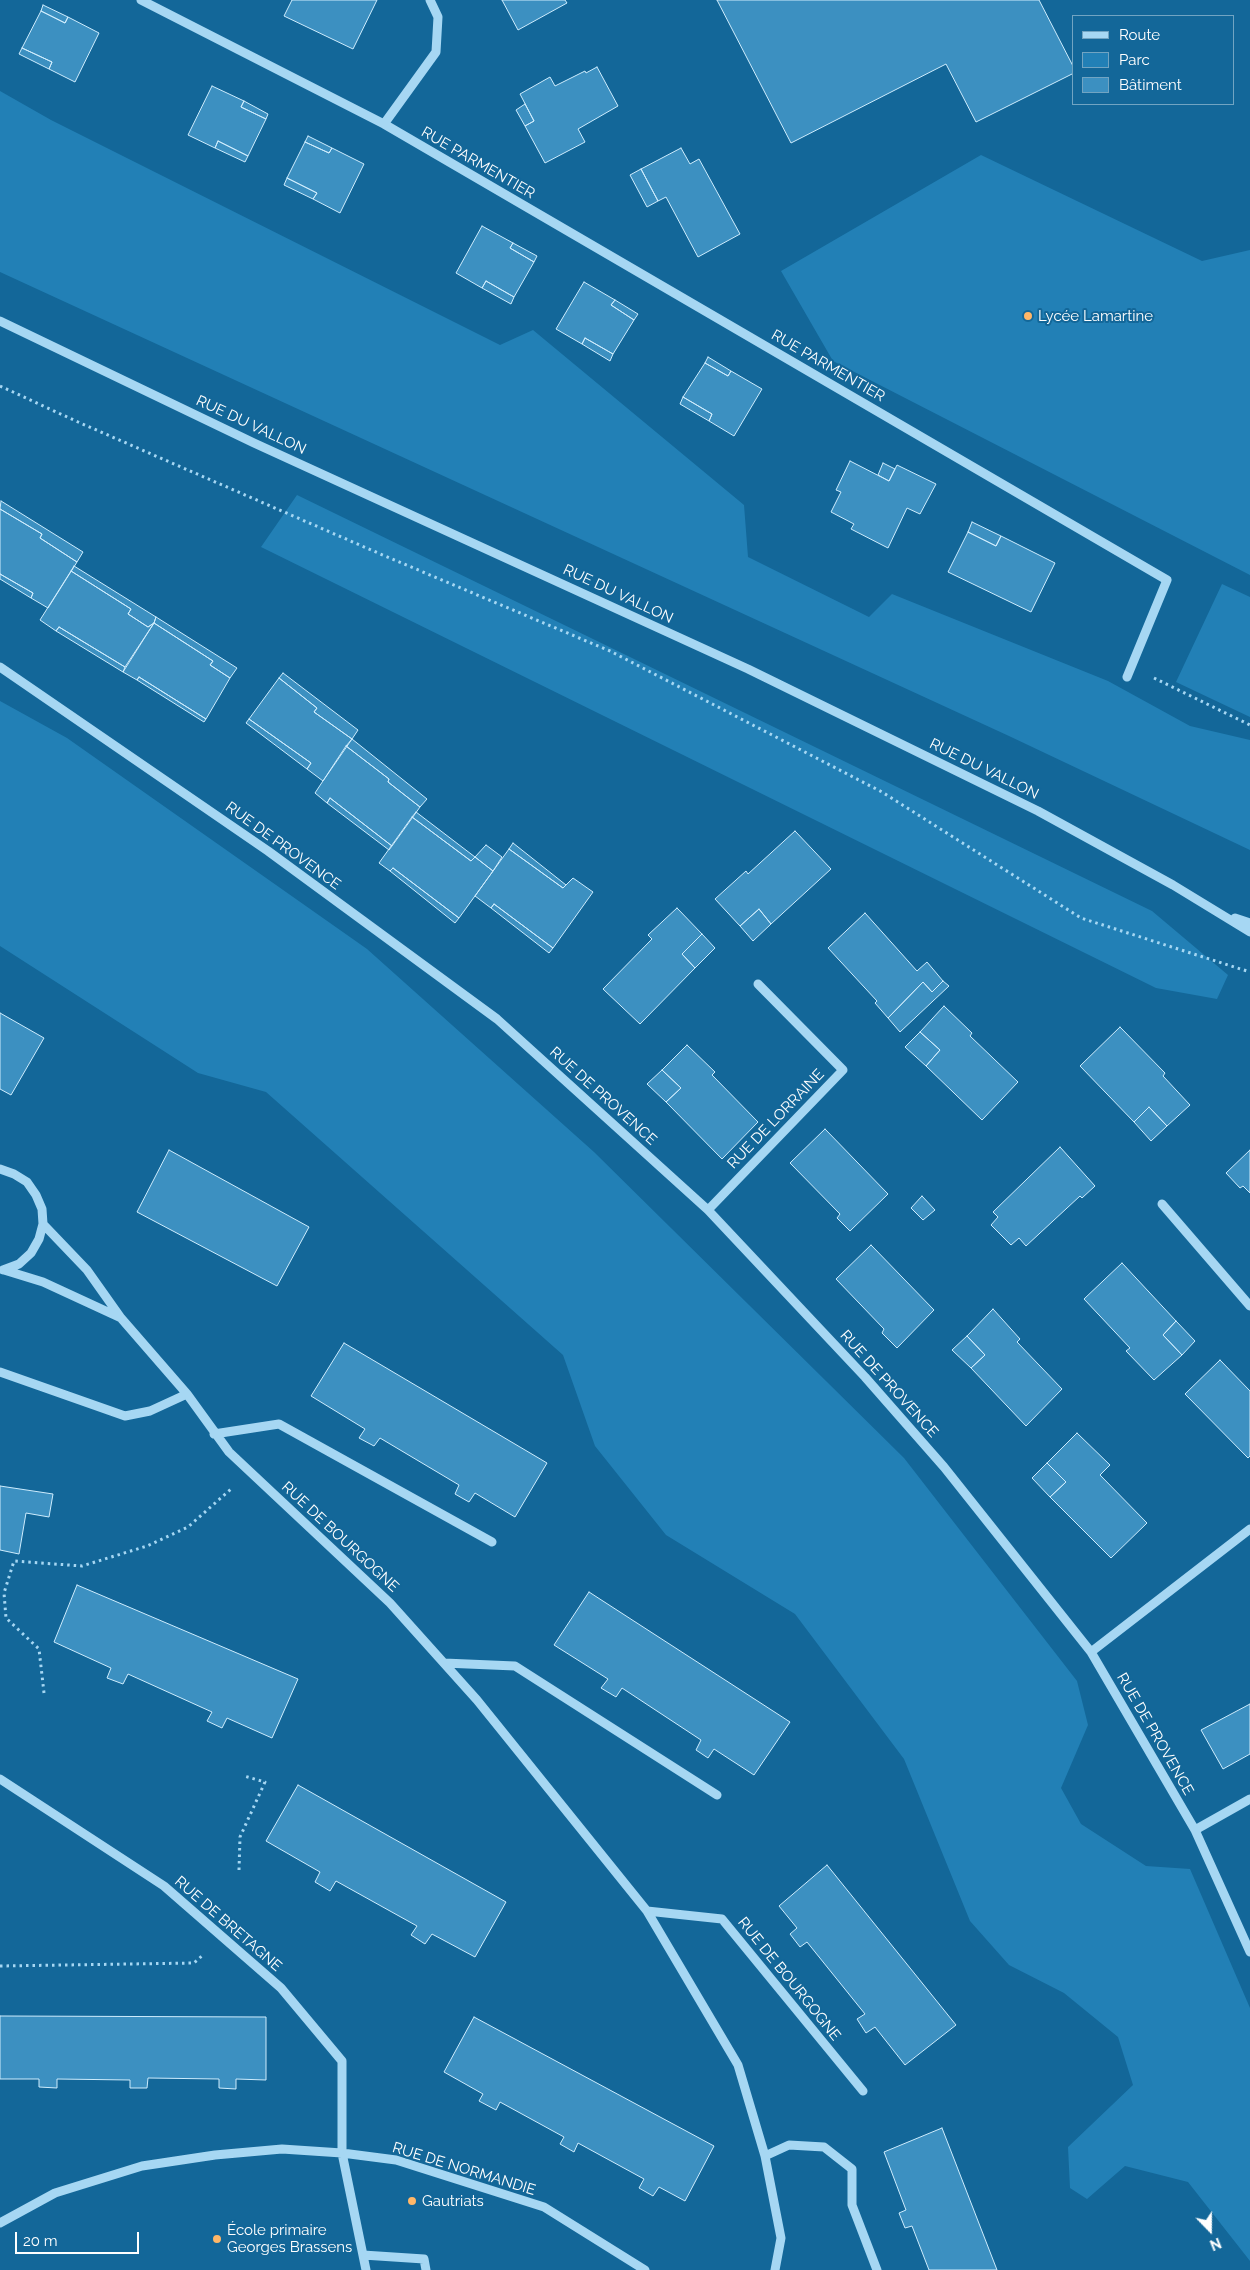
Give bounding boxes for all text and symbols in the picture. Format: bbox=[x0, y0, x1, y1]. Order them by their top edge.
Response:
legend bbox=[1072, 15, 1235, 105]
text: Route bbox=[1119, 26, 1160, 44]
text: Parc bbox=[1119, 51, 1150, 69]
text: Bâtiment bbox=[1119, 76, 1182, 94]
street label: RUE PARMENTIER bbox=[418, 123, 538, 203]
place label: Lycée Lamartine bbox=[1038, 307, 1153, 325]
marker: Lycée Lamartine bbox=[1022, 310, 1034, 322]
street label: RUE PARMENTIER bbox=[768, 326, 888, 406]
street label: RUE DU VALLON bbox=[193, 392, 309, 458]
street label: RUE DU VALLON bbox=[560, 561, 676, 627]
street label: RUE DU VALLON bbox=[926, 735, 1042, 803]
street label: RUE DE PROVENCE bbox=[222, 798, 344, 894]
street label: RUE DE PROVENCE bbox=[546, 1043, 660, 1149]
street label: RUE DE LORRAINE bbox=[724, 1065, 828, 1173]
street label: RUE DE PROVENCE bbox=[836, 1327, 942, 1441]
street label: RUE DE BOURGOGNE bbox=[278, 1478, 402, 1596]
street label: RUE DE PROVENCE bbox=[1113, 1670, 1197, 1798]
street label: RUE DE BRETAGNE bbox=[171, 1873, 285, 1975]
street label: RUE DE BOURGOGNE bbox=[734, 1914, 844, 2044]
street label: RUE DE NORMANDIE bbox=[390, 2139, 538, 2199]
place label: Gautriats bbox=[422, 2192, 484, 2210]
marker: Gautriats bbox=[406, 2195, 418, 2207]
north arrow bbox=[1185, 2205, 1235, 2255]
place label: École primaire Georges Brassens bbox=[227, 2221, 352, 2256]
scale bar bbox=[18, 2222, 141, 2254]
text: 20 m bbox=[23, 2232, 58, 2250]
marker: École primaire Georges Brassens bbox=[211, 2233, 223, 2245]
text: N bbox=[1208, 2234, 1224, 2253]

